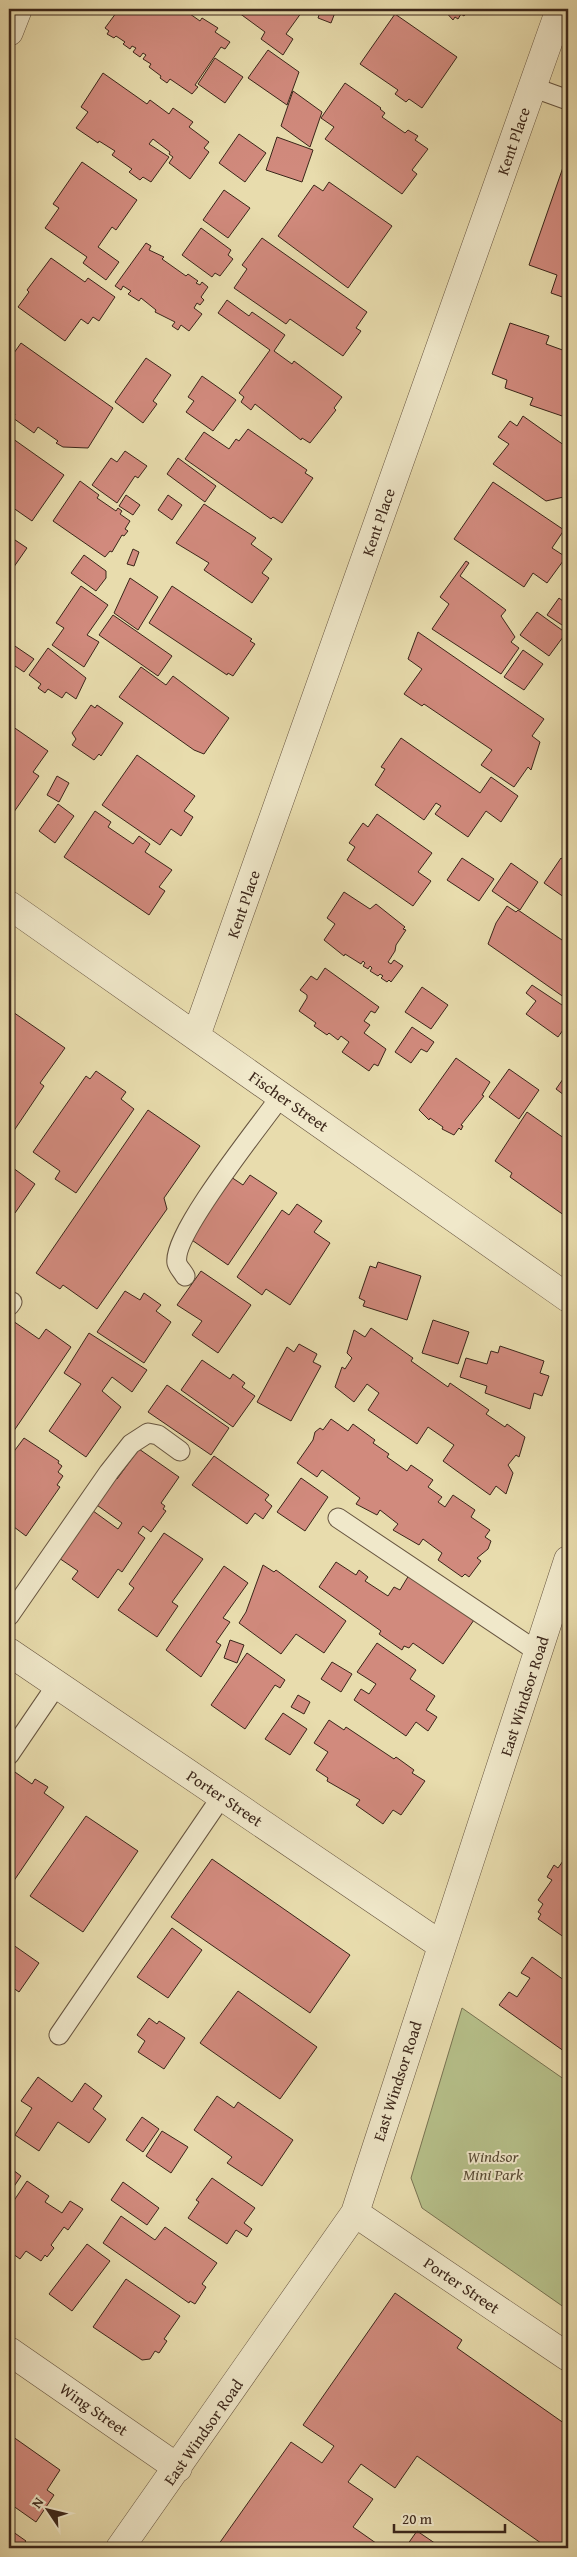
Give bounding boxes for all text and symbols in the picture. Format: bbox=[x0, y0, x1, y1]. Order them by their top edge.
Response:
street label: Kent Place bbox=[490, 104, 536, 178]
street label: Kent Place bbox=[355, 485, 401, 559]
street label: Kent Place bbox=[220, 867, 266, 941]
street label: Fischer Street bbox=[244, 1065, 334, 1138]
street label: East Windsor Road bbox=[493, 1632, 555, 1759]
street label: Porter Street bbox=[182, 1764, 268, 1833]
street label: East Windsor Road bbox=[366, 2017, 428, 2144]
park label: Windsor Mini Park bbox=[463, 2144, 524, 2186]
street label: Porter Street bbox=[419, 2251, 505, 2320]
street label: East Windsor Road bbox=[157, 2374, 249, 2490]
street label: Wing Street bbox=[55, 2377, 134, 2442]
north arrow bbox=[22, 2484, 72, 2534]
text: N bbox=[26, 2492, 49, 2512]
scale bar bbox=[394, 2502, 506, 2534]
text: 20 m bbox=[402, 2508, 433, 2529]

